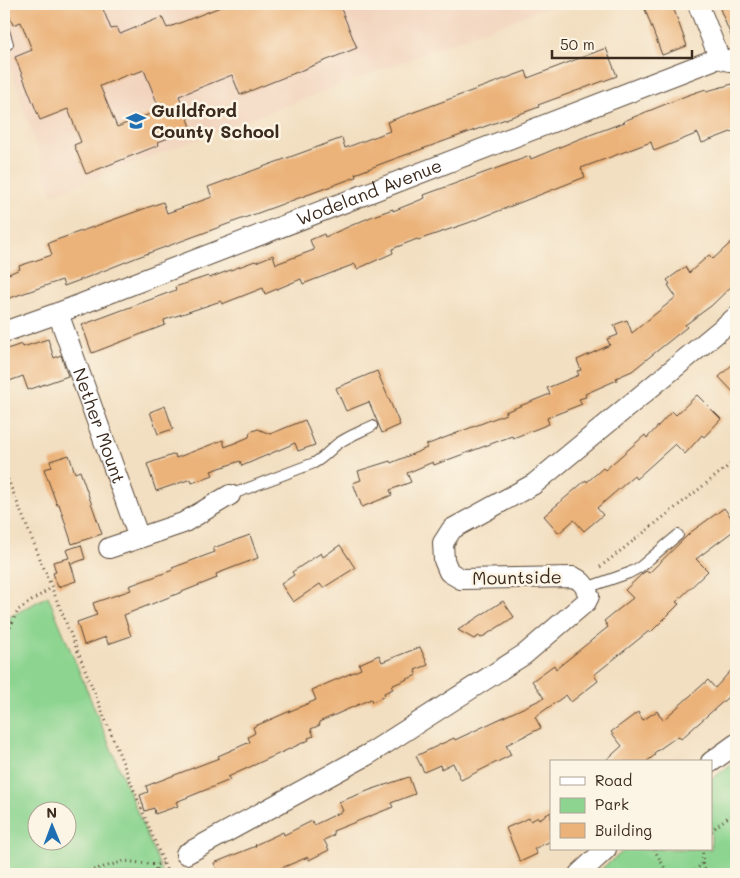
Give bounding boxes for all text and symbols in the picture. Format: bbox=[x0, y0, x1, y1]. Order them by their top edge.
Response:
scale bar bbox=[552, 28, 692, 60]
text: 50 m bbox=[560, 34, 595, 54]
place label: Guildford County School bbox=[151, 98, 279, 143]
school or university icon: Guildford County School bbox=[125, 110, 147, 132]
street label: Wodeland Avenue bbox=[293, 153, 445, 231]
street label: Nether Mount bbox=[68, 364, 131, 487]
street label: Mountside bbox=[472, 564, 562, 590]
legend bbox=[550, 760, 712, 850]
text: Road bbox=[595, 770, 632, 790]
text: Park bbox=[595, 794, 629, 814]
north arrow bbox=[28, 800, 78, 850]
text: N bbox=[46, 803, 57, 822]
text: Building bbox=[595, 820, 652, 840]

